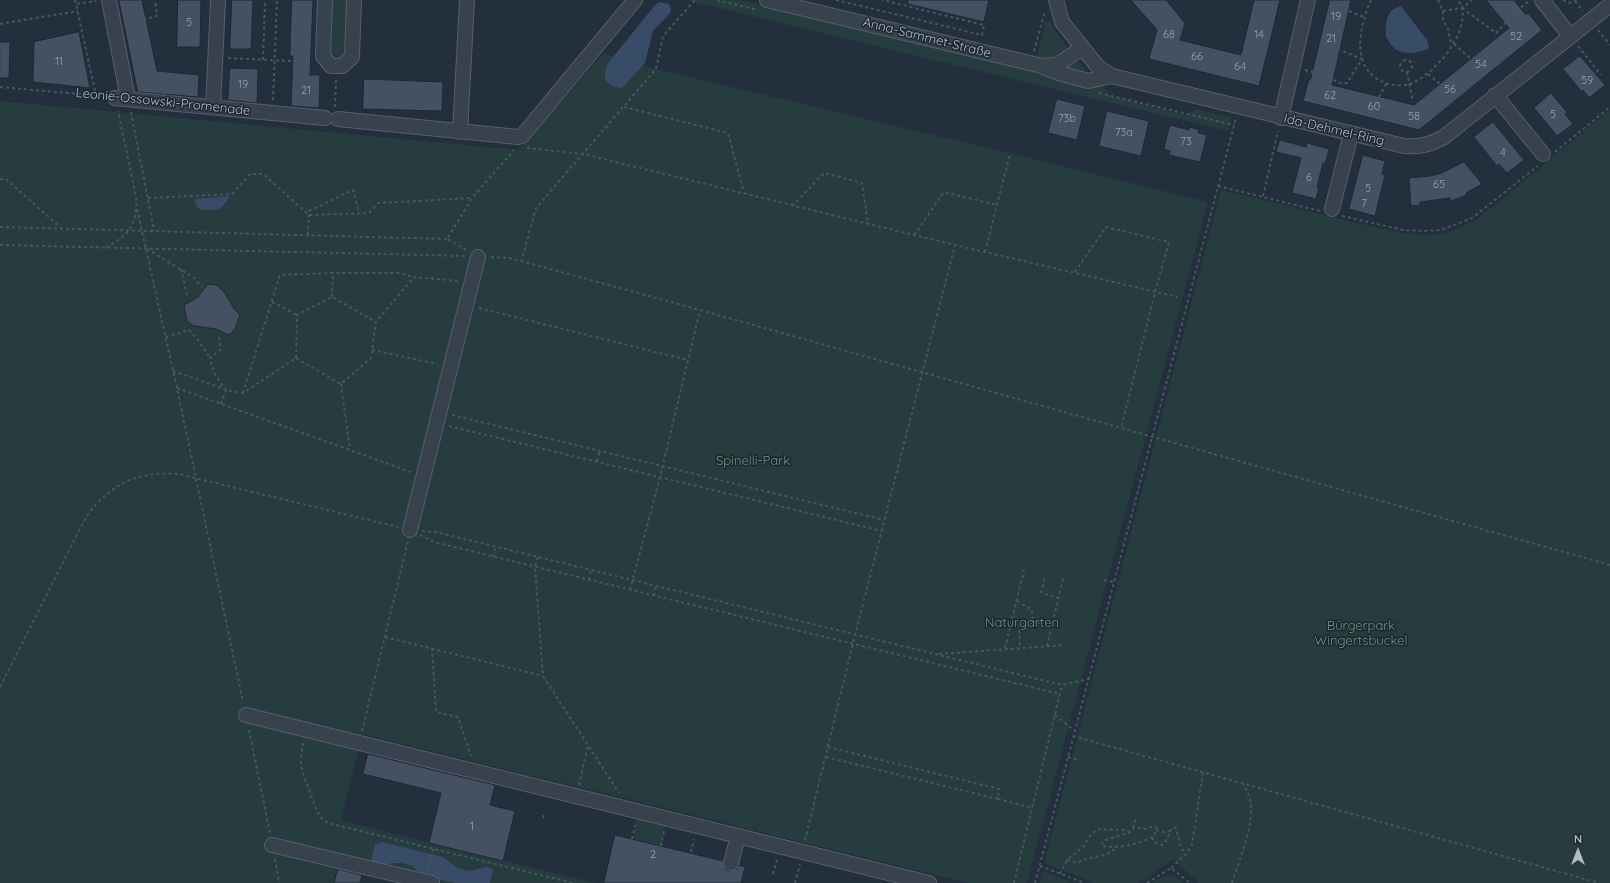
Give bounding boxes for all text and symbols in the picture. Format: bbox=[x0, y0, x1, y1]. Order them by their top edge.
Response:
house number: 19 bbox=[1331, 10, 1341, 24]
street label: Anna-Sammet-Straße bbox=[861, 14, 993, 62]
house number: 5 bbox=[186, 16, 192, 30]
house number: 68 bbox=[1163, 28, 1175, 42]
house number: 14 bbox=[1254, 28, 1264, 42]
house number: 52 bbox=[1510, 30, 1522, 44]
house number: 21 bbox=[1326, 32, 1336, 46]
house number: 66 bbox=[1191, 50, 1203, 64]
house number: 11 bbox=[55, 55, 63, 69]
house number: 54 bbox=[1475, 58, 1487, 72]
house number: 64 bbox=[1234, 60, 1246, 74]
house number: 59 bbox=[1581, 74, 1593, 88]
house number: 19 bbox=[238, 78, 248, 92]
house number: 56 bbox=[1444, 83, 1456, 97]
house number: 21 bbox=[301, 84, 311, 98]
street label: Leonie-Ossowski-Promenade bbox=[75, 85, 251, 119]
house number: 62 bbox=[1324, 89, 1336, 103]
house number: 60 bbox=[1368, 100, 1380, 114]
house number: 5 bbox=[1550, 108, 1556, 122]
house number: 58 bbox=[1408, 110, 1420, 124]
street label: Ida-Dehmel-Ring bbox=[1282, 111, 1386, 149]
house number: 73b bbox=[1058, 112, 1076, 126]
house number: 73a bbox=[1115, 126, 1133, 140]
house number: 73 bbox=[1180, 135, 1192, 149]
house number: 4 bbox=[1500, 146, 1506, 160]
house number: 6 bbox=[1306, 171, 1312, 185]
house number: 65 bbox=[1433, 178, 1445, 192]
house number: 5 bbox=[1365, 182, 1371, 196]
house number: 7 bbox=[1361, 197, 1367, 211]
park label: Spinelli-Park bbox=[716, 453, 790, 469]
park label: Naturgarten bbox=[985, 615, 1059, 631]
park label: Bürgerpark Wingertsbuckel bbox=[1315, 618, 1407, 649]
house number: 1 bbox=[470, 820, 474, 834]
north arrow bbox=[1558, 831, 1598, 871]
text: N bbox=[1574, 832, 1582, 846]
house number: 2 bbox=[650, 848, 656, 862]

